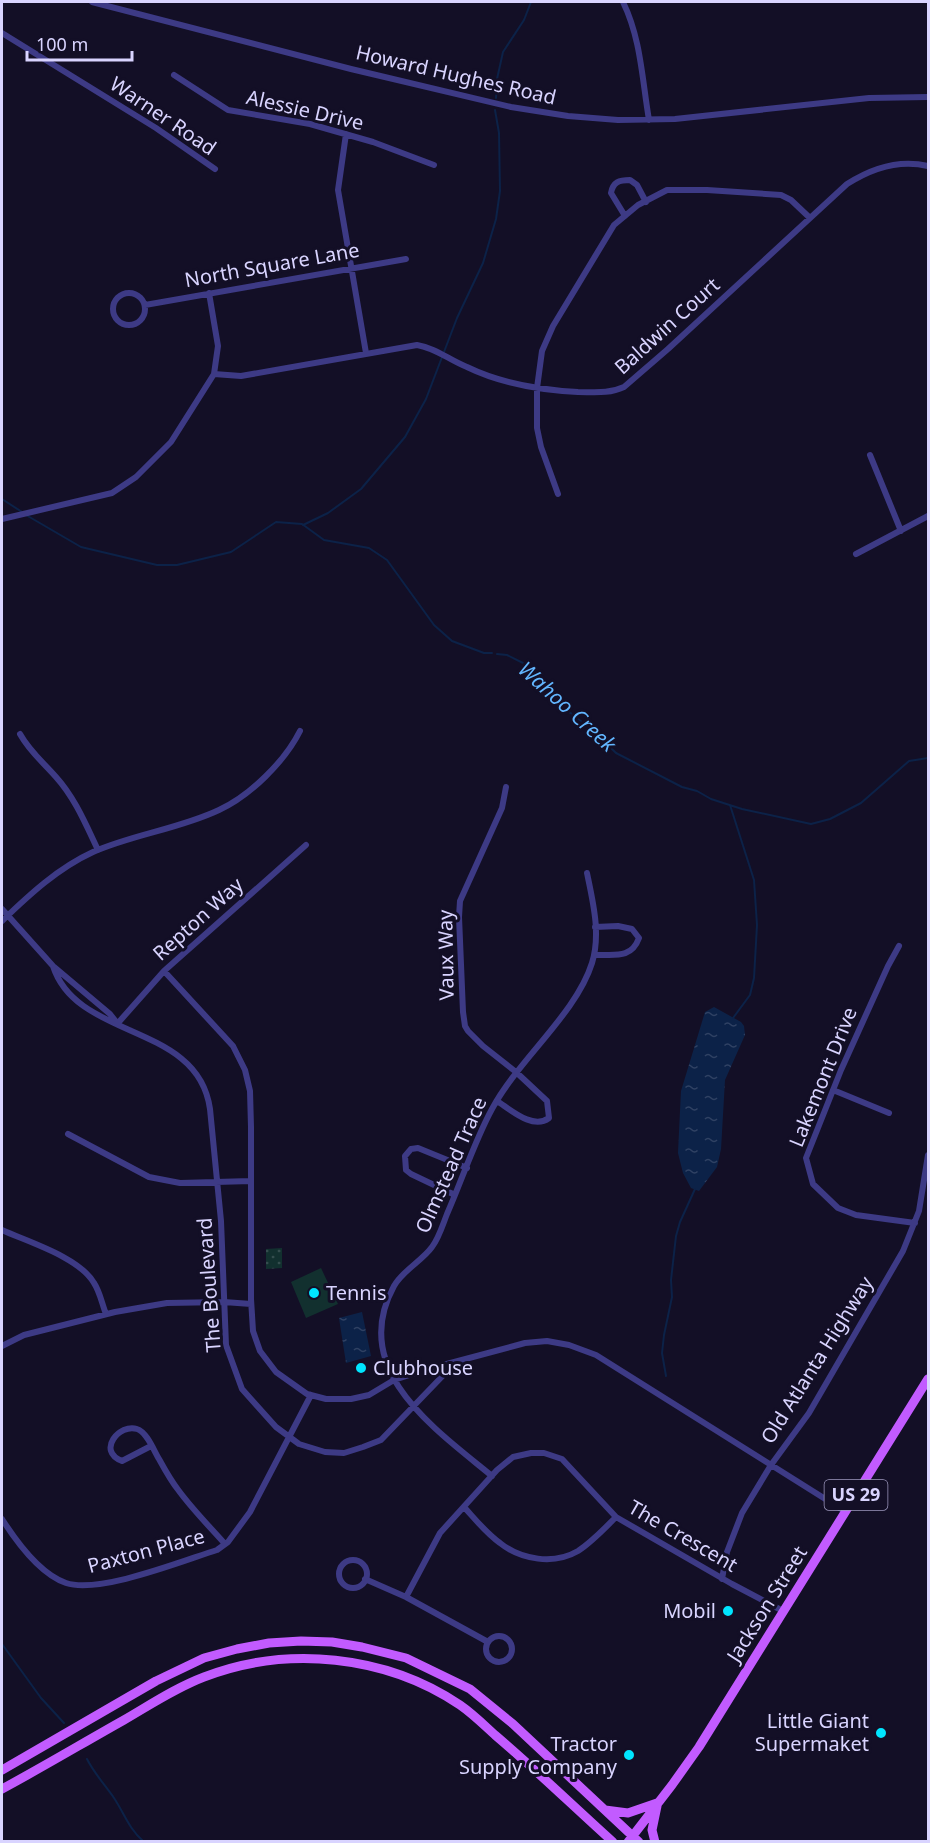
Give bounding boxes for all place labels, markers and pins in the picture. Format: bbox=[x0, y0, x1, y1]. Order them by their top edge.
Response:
place label: Tennis bbox=[326, 1279, 386, 1306]
marker: Tennis bbox=[307, 1286, 321, 1300]
place label: Clubhouse bbox=[373, 1354, 473, 1381]
marker: Clubhouse bbox=[354, 1361, 368, 1375]
place label: Mobil bbox=[663, 1597, 716, 1624]
marker: Mobil bbox=[721, 1604, 735, 1618]
place label: Little Giant Supermaket bbox=[755, 1707, 869, 1757]
marker: Little Giant Supermaket bbox=[874, 1726, 888, 1740]
place label: Tractor Supply Company bbox=[459, 1730, 618, 1780]
marker: Tractor Supply Company bbox=[622, 1748, 636, 1762]

